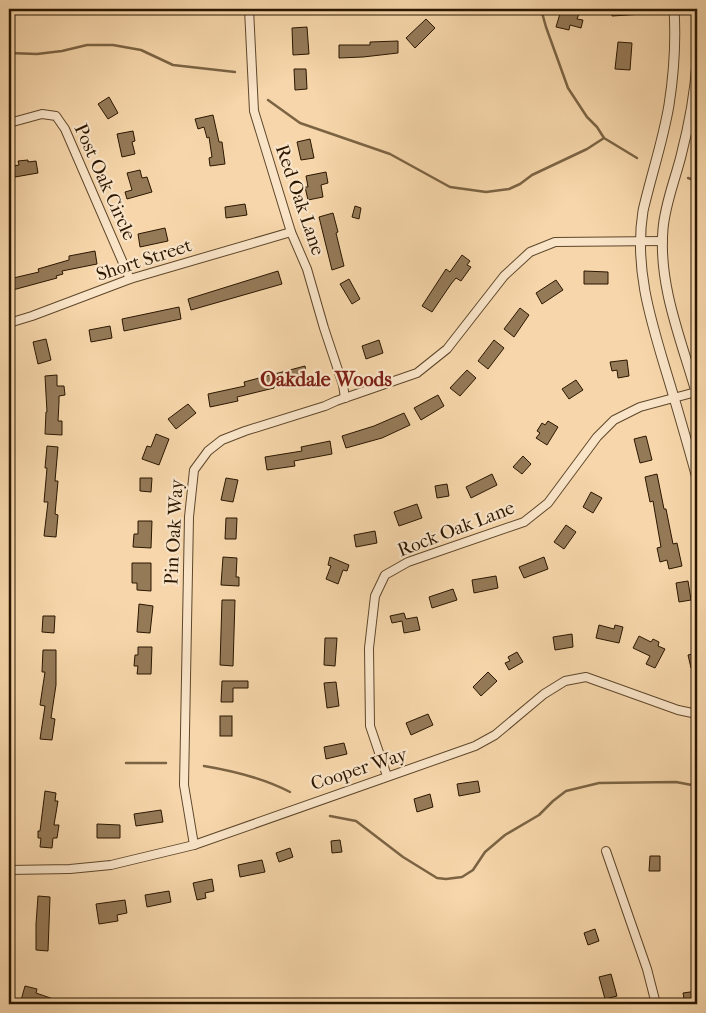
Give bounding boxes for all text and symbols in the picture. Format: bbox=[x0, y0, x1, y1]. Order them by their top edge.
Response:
street label: Post Oak Circle bbox=[69, 120, 141, 244]
street label: Red Oak Lane bbox=[271, 142, 329, 258]
street label: Short Street bbox=[93, 234, 195, 286]
district label: Oakdale Woods bbox=[260, 368, 392, 391]
street label: Pin Oak Way bbox=[160, 478, 188, 585]
street label: Rock Oak Lane bbox=[394, 497, 518, 561]
street label: Cooper Way bbox=[308, 743, 411, 795]

